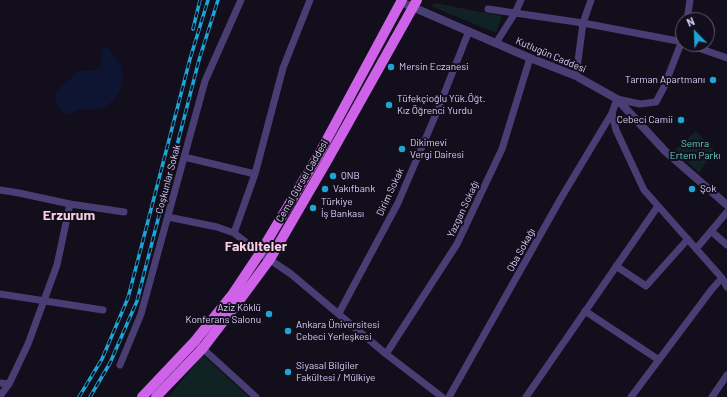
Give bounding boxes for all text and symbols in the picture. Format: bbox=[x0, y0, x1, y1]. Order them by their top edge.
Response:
north arrow bbox=[675, 12, 715, 52]
text: N bbox=[685, 14, 696, 29]
street label: Kutlugün Caddesi bbox=[514, 35, 588, 75]
place label: Mersin Eczanesi bbox=[399, 61, 469, 73]
marker: Mersin Eczanesi bbox=[386, 62, 396, 72]
place label: Tarman Apartmanı bbox=[625, 74, 705, 86]
marker: Tarman Apartmanı bbox=[708, 75, 718, 85]
place label: Tüfekçioğlu Yük.Öğt. Kız Öğrenci Yurdu bbox=[397, 93, 486, 116]
marker: Tüfekçioğlu Yük.Öğt. Kız Öğrenci Yurdu bbox=[384, 100, 394, 110]
place label: Cebeci Camii bbox=[617, 114, 673, 126]
marker: Cebeci Camii bbox=[676, 115, 686, 125]
place label: Dikimevi Vergi Dairesi bbox=[410, 137, 464, 160]
street label: Cemal Gürsel Caddesi bbox=[273, 138, 331, 224]
park label: Semra Ertem Parkı bbox=[670, 138, 720, 162]
street label: Coşkunlar Sokak bbox=[153, 143, 183, 215]
marker: Dikimevi Vergi Dairesi bbox=[397, 144, 407, 154]
street label: Dirim Sokak bbox=[374, 166, 406, 218]
place label: QNB bbox=[341, 170, 360, 182]
marker: QNB bbox=[328, 171, 338, 181]
street label: Yazgan Sokağı bbox=[445, 179, 481, 239]
place label: Vakıfbank bbox=[333, 183, 375, 195]
place label: Şok bbox=[700, 183, 716, 195]
marker: Vakıfbank bbox=[320, 184, 330, 194]
marker: Şok bbox=[687, 184, 697, 194]
place label: Türkiye İş Bankası bbox=[321, 196, 364, 220]
marker: Türkiye İş Bankası bbox=[308, 203, 318, 213]
district label: Erzurum bbox=[43, 207, 95, 223]
street label: Oba Sokağı bbox=[504, 226, 538, 274]
district label: Fakülteler bbox=[225, 238, 287, 254]
place label: Aziz Köklü Konferans Salonu bbox=[185, 302, 261, 326]
marker: Aziz Köklü Konferans Salonu bbox=[264, 309, 274, 319]
place label: Ankara Üniversitesi Cebeci Yerleşkesi bbox=[296, 319, 380, 342]
marker: Ankara Üniversitesi Cebeci Yerleşkesi bbox=[283, 326, 293, 336]
place label: Siyasal Bilgiler Fakültesi / Mülkiye bbox=[296, 360, 375, 384]
marker: Siyasal Bilgiler Fakültesi / Mülkiye bbox=[283, 367, 293, 377]

